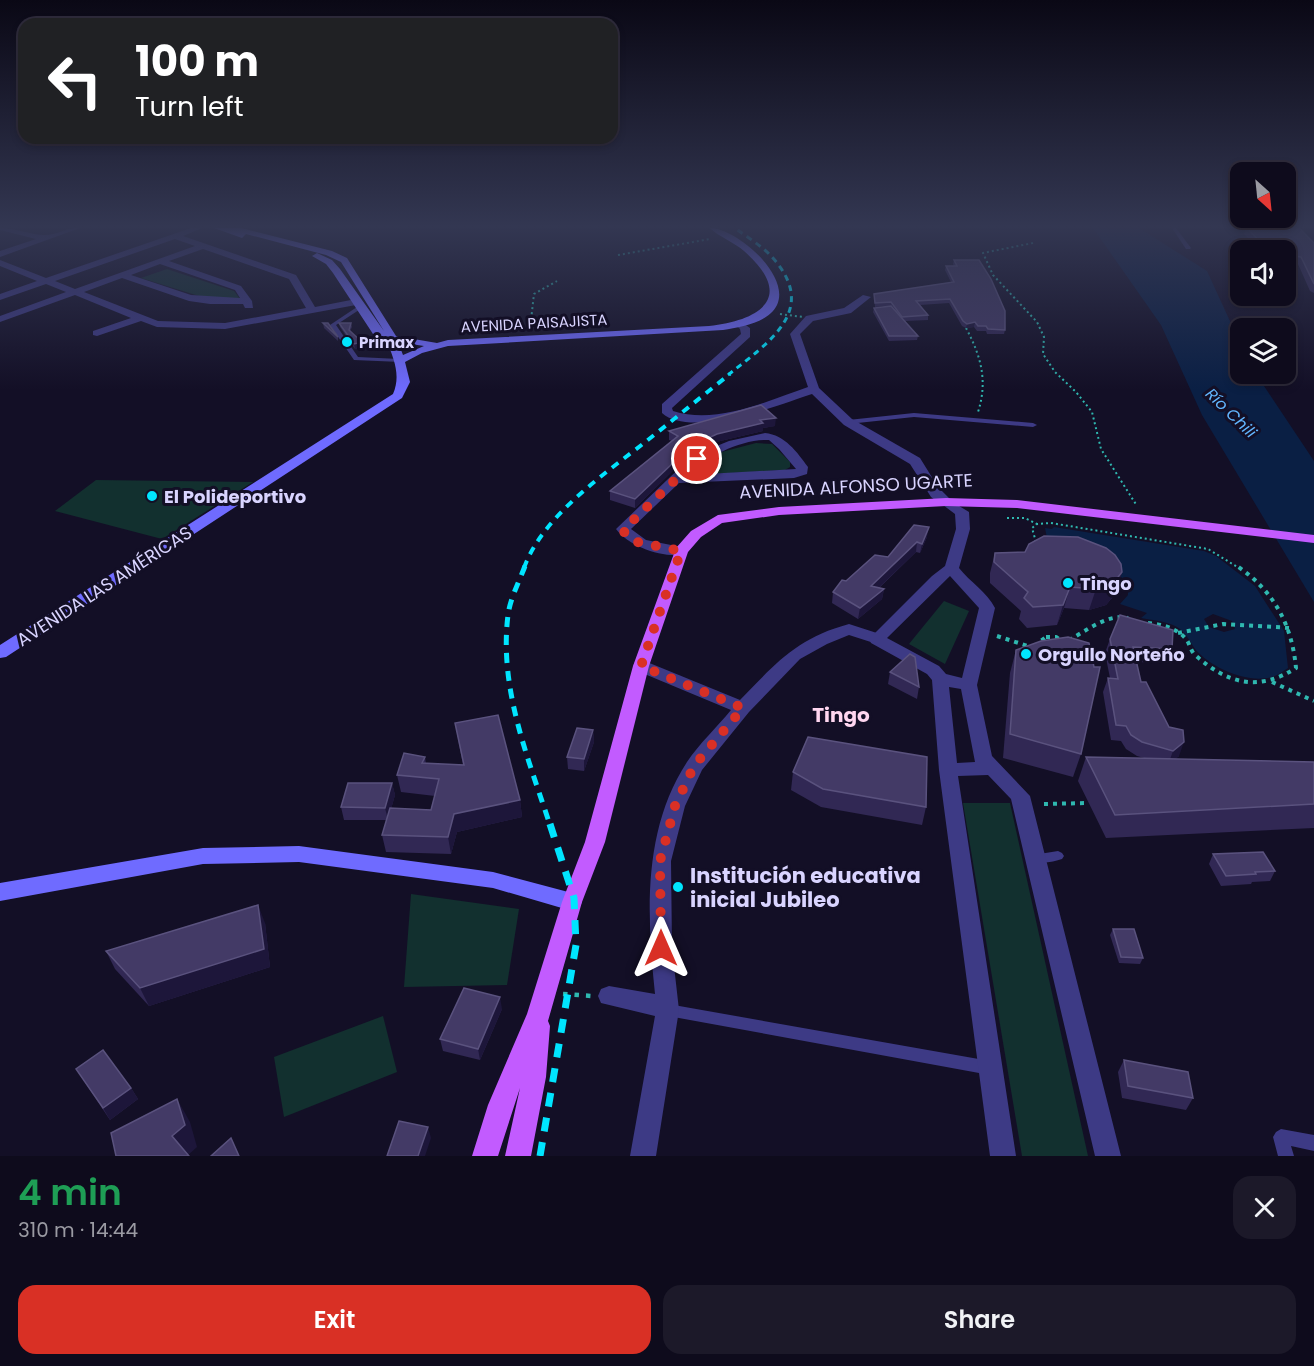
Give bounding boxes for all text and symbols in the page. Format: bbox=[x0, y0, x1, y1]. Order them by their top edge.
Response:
text: 100 m bbox=[135, 32, 259, 91]
icon: left bbox=[36, 42, 114, 120]
text: Turn left bbox=[135, 88, 244, 125]
north arrow bbox=[1230, 162, 1296, 228]
map controls bbox=[1230, 162, 1296, 384]
button: sound bbox=[1230, 240, 1296, 306]
street label: AVENIDA PAISAJISTA bbox=[460, 309, 608, 337]
button: layers bbox=[1230, 318, 1296, 384]
place label: Primax bbox=[359, 332, 414, 353]
marker: Primax bbox=[340, 335, 354, 349]
water label: Río Chili bbox=[1200, 383, 1262, 444]
pin bbox=[671, 433, 722, 484]
icon: arrive bbox=[680, 442, 713, 475]
street label: AVENIDA ALFONSO UGARTE bbox=[739, 467, 973, 505]
place label: El Polideportivo bbox=[164, 484, 306, 509]
marker: El Polideportivo bbox=[145, 489, 159, 503]
street label: AVENIDA LAS AMÉRICAS bbox=[11, 520, 197, 652]
place label: Tingo bbox=[1080, 571, 1132, 596]
marker: Tingo bbox=[1061, 576, 1075, 590]
place label: Orgullo Norteño bbox=[1038, 642, 1185, 667]
marker: Orgullo Norteño bbox=[1019, 647, 1033, 661]
district label: Tingo bbox=[812, 701, 870, 729]
place label: Institución educativa inicial Jubileo bbox=[690, 861, 921, 914]
marker: Institución educativa inicial Jubileo bbox=[671, 880, 685, 894]
position arrow bbox=[629, 916, 693, 980]
text: 4 min bbox=[18, 1167, 122, 1218]
button: close bbox=[1233, 1176, 1296, 1239]
text: 310 m · 14:44 bbox=[18, 1216, 138, 1244]
button: Exit bbox=[18, 1285, 651, 1354]
button: Share bbox=[663, 1285, 1296, 1354]

